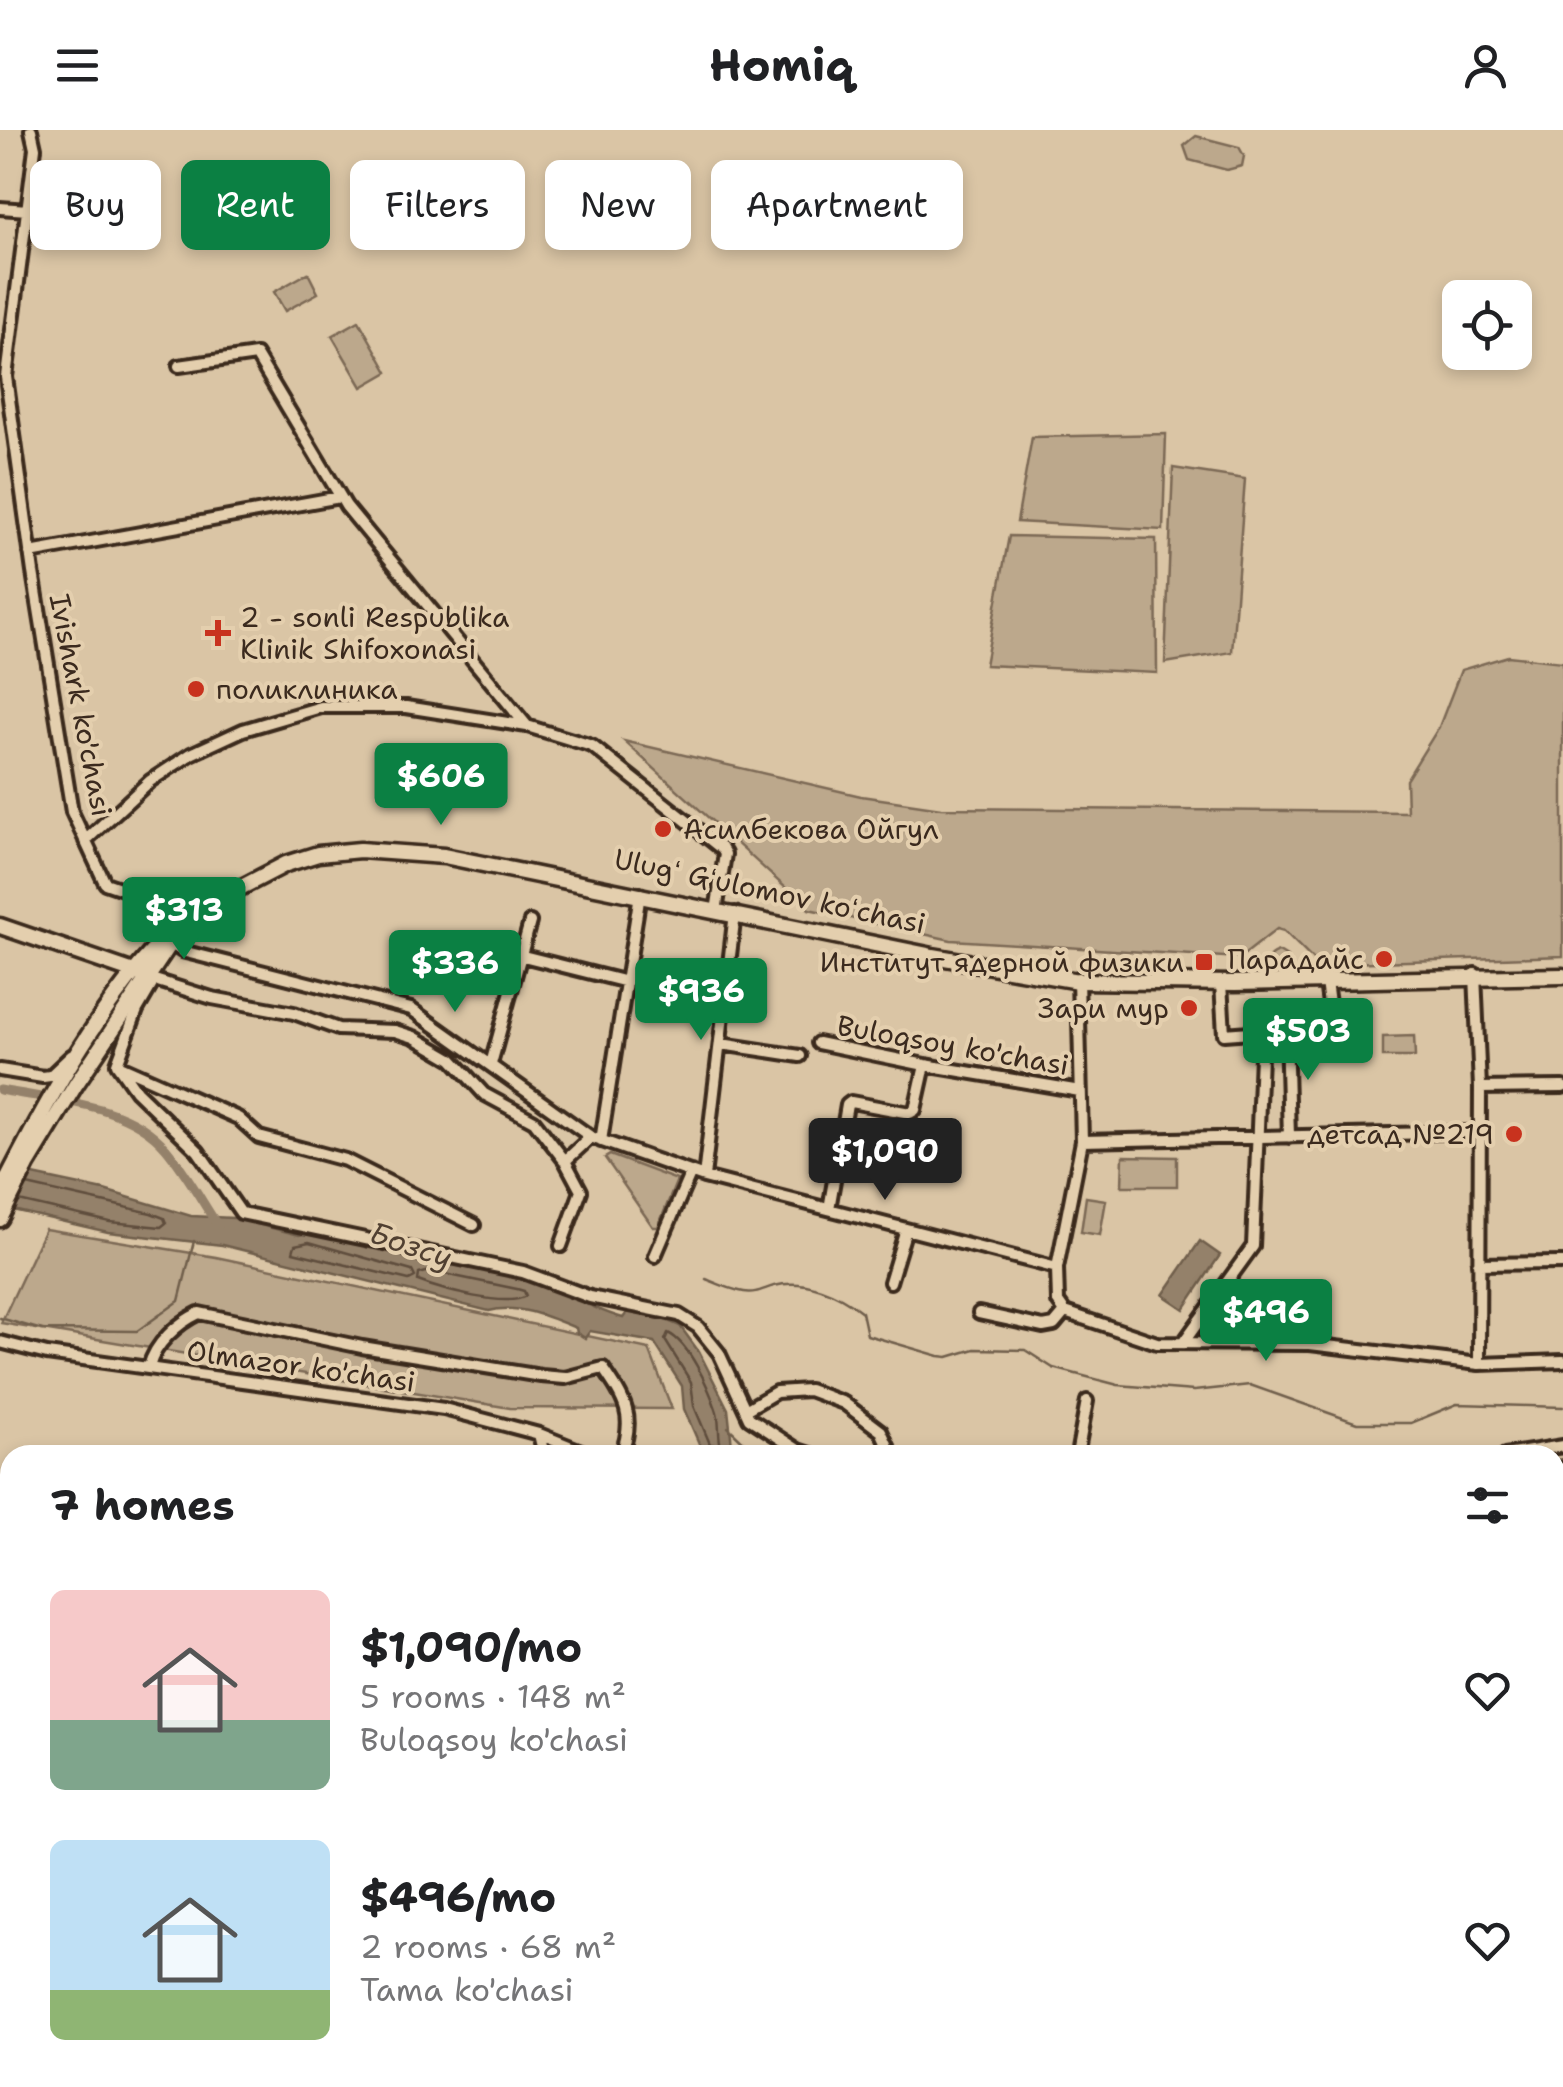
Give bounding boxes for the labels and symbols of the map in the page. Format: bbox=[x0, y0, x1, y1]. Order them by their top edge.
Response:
street label: Ivishark ko'chasi bbox=[41, 590, 121, 820]
place label: 2 - sonli Respublika Klinik Shifoxonasi bbox=[240, 598, 509, 668]
marker: 2 - sonli Respublika Klinik Shifoxonasi bbox=[205, 620, 231, 646]
place label: поликлиника bbox=[216, 670, 398, 708]
marker: поликлиника bbox=[185, 678, 207, 700]
pin: $606 bbox=[382, 743, 500, 828]
place label: Асилбекова Ойгул bbox=[683, 810, 939, 848]
marker: Асилбекова Ойгул bbox=[652, 818, 674, 840]
street label: Ulugʻ Gʻulomov koʻchasi bbox=[611, 839, 929, 943]
pin: $313 bbox=[125, 877, 243, 962]
pin: $336 bbox=[396, 930, 514, 1015]
place label: Парадайс bbox=[1227, 940, 1364, 978]
place label: Институт ядерной физики bbox=[820, 943, 1184, 981]
marker: Парадайс bbox=[1373, 948, 1395, 970]
marker: Институт ядерной физики bbox=[1193, 951, 1215, 973]
pin: $936 bbox=[642, 958, 760, 1043]
place label: Зари мур bbox=[1038, 989, 1169, 1027]
marker: Зари мур bbox=[1178, 997, 1200, 1019]
pin: $503 bbox=[1249, 998, 1367, 1083]
street label: Buloqsoy ko'chasi bbox=[834, 1006, 1072, 1084]
place label: детсад №219 bbox=[1307, 1115, 1494, 1153]
pin: $1,090 bbox=[804, 1118, 966, 1203]
marker: детсад №219 bbox=[1503, 1123, 1525, 1145]
water label: Бозсу bbox=[364, 1212, 458, 1278]
pin: $496 bbox=[1207, 1279, 1325, 1364]
street label: Olmazor ko'chasi bbox=[184, 1331, 418, 1401]

